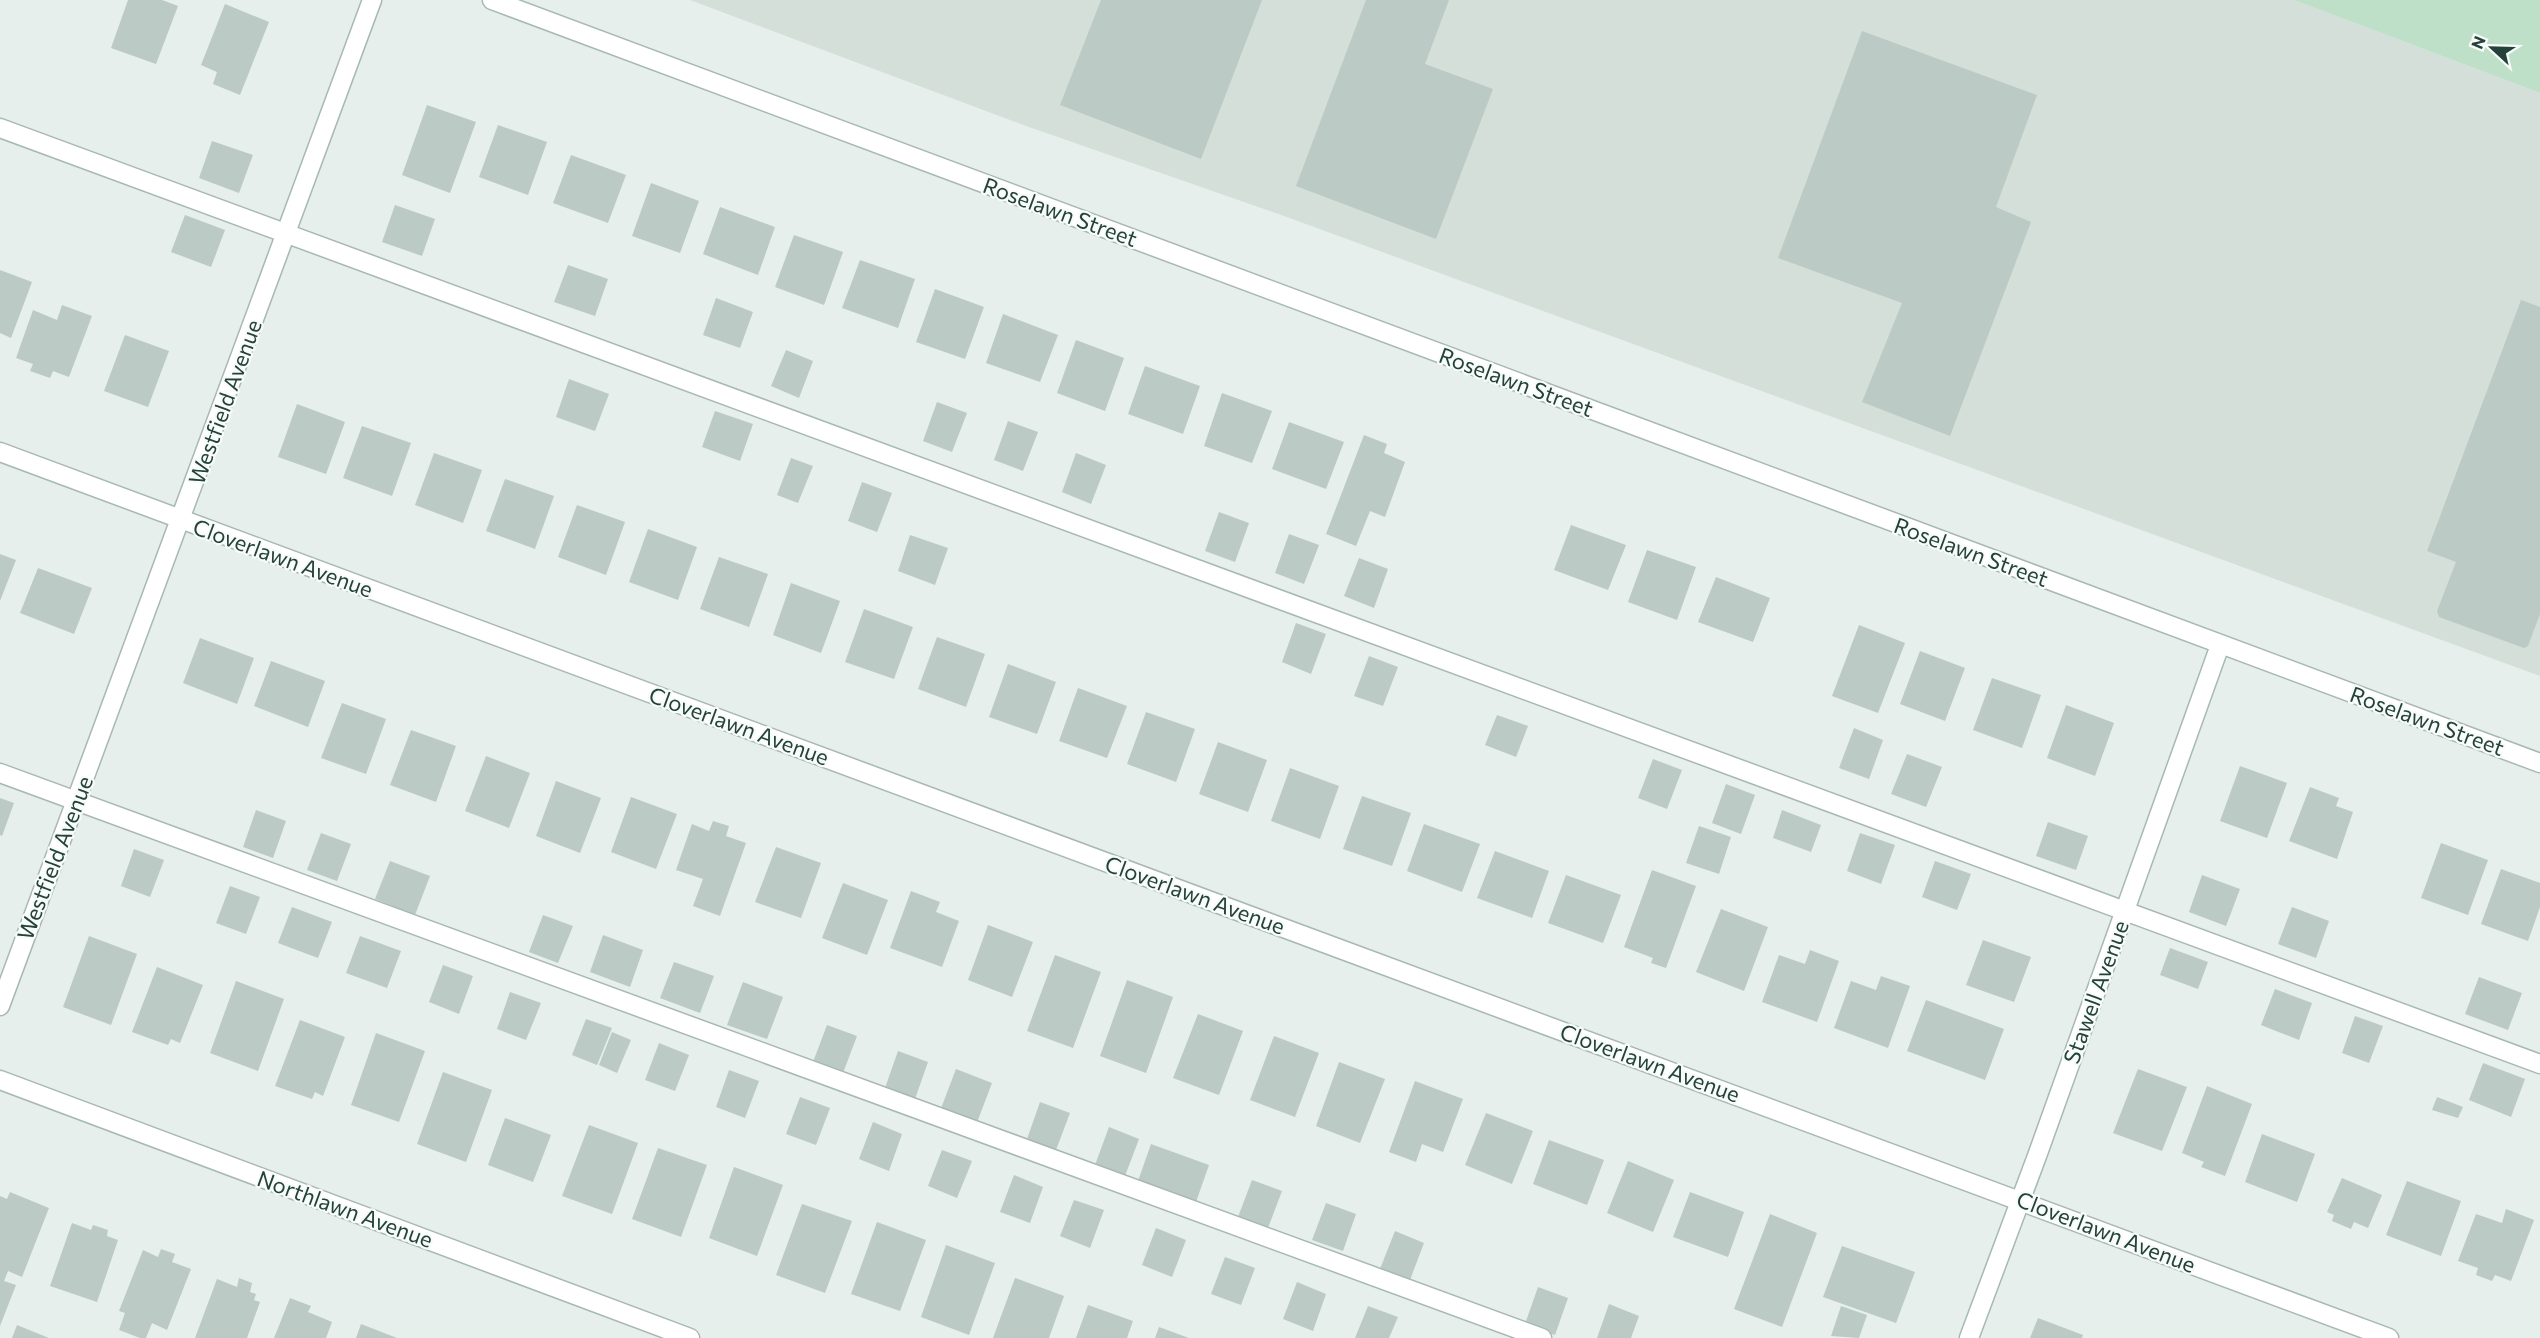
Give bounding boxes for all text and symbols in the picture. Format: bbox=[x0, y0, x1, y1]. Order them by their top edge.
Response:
north arrow bbox=[2462, 18, 2522, 78]
text: N bbox=[2467, 33, 2489, 51]
street label: Roselawn Street bbox=[979, 171, 1141, 252]
street label: Westfield Avenue bbox=[182, 316, 267, 488]
street label: Roselawn Street bbox=[1435, 341, 1597, 422]
street label: Roselawn Street bbox=[1890, 511, 2052, 592]
street label: Cloverlawn Avenue bbox=[190, 512, 377, 603]
street label: Cloverlawn Avenue bbox=[646, 680, 833, 771]
street label: Roselawn Street bbox=[2346, 680, 2508, 761]
street label: Westfield Avenue bbox=[11, 772, 98, 944]
street label: Cloverlawn Avenue bbox=[1102, 849, 1289, 940]
street label: Stawell Avenue bbox=[2057, 916, 2134, 1067]
street label: Cloverlawn Avenue bbox=[1557, 1017, 1744, 1108]
street label: Northlawn Avenue bbox=[254, 1164, 437, 1253]
street label: Cloverlawn Avenue bbox=[2013, 1185, 2199, 1278]

